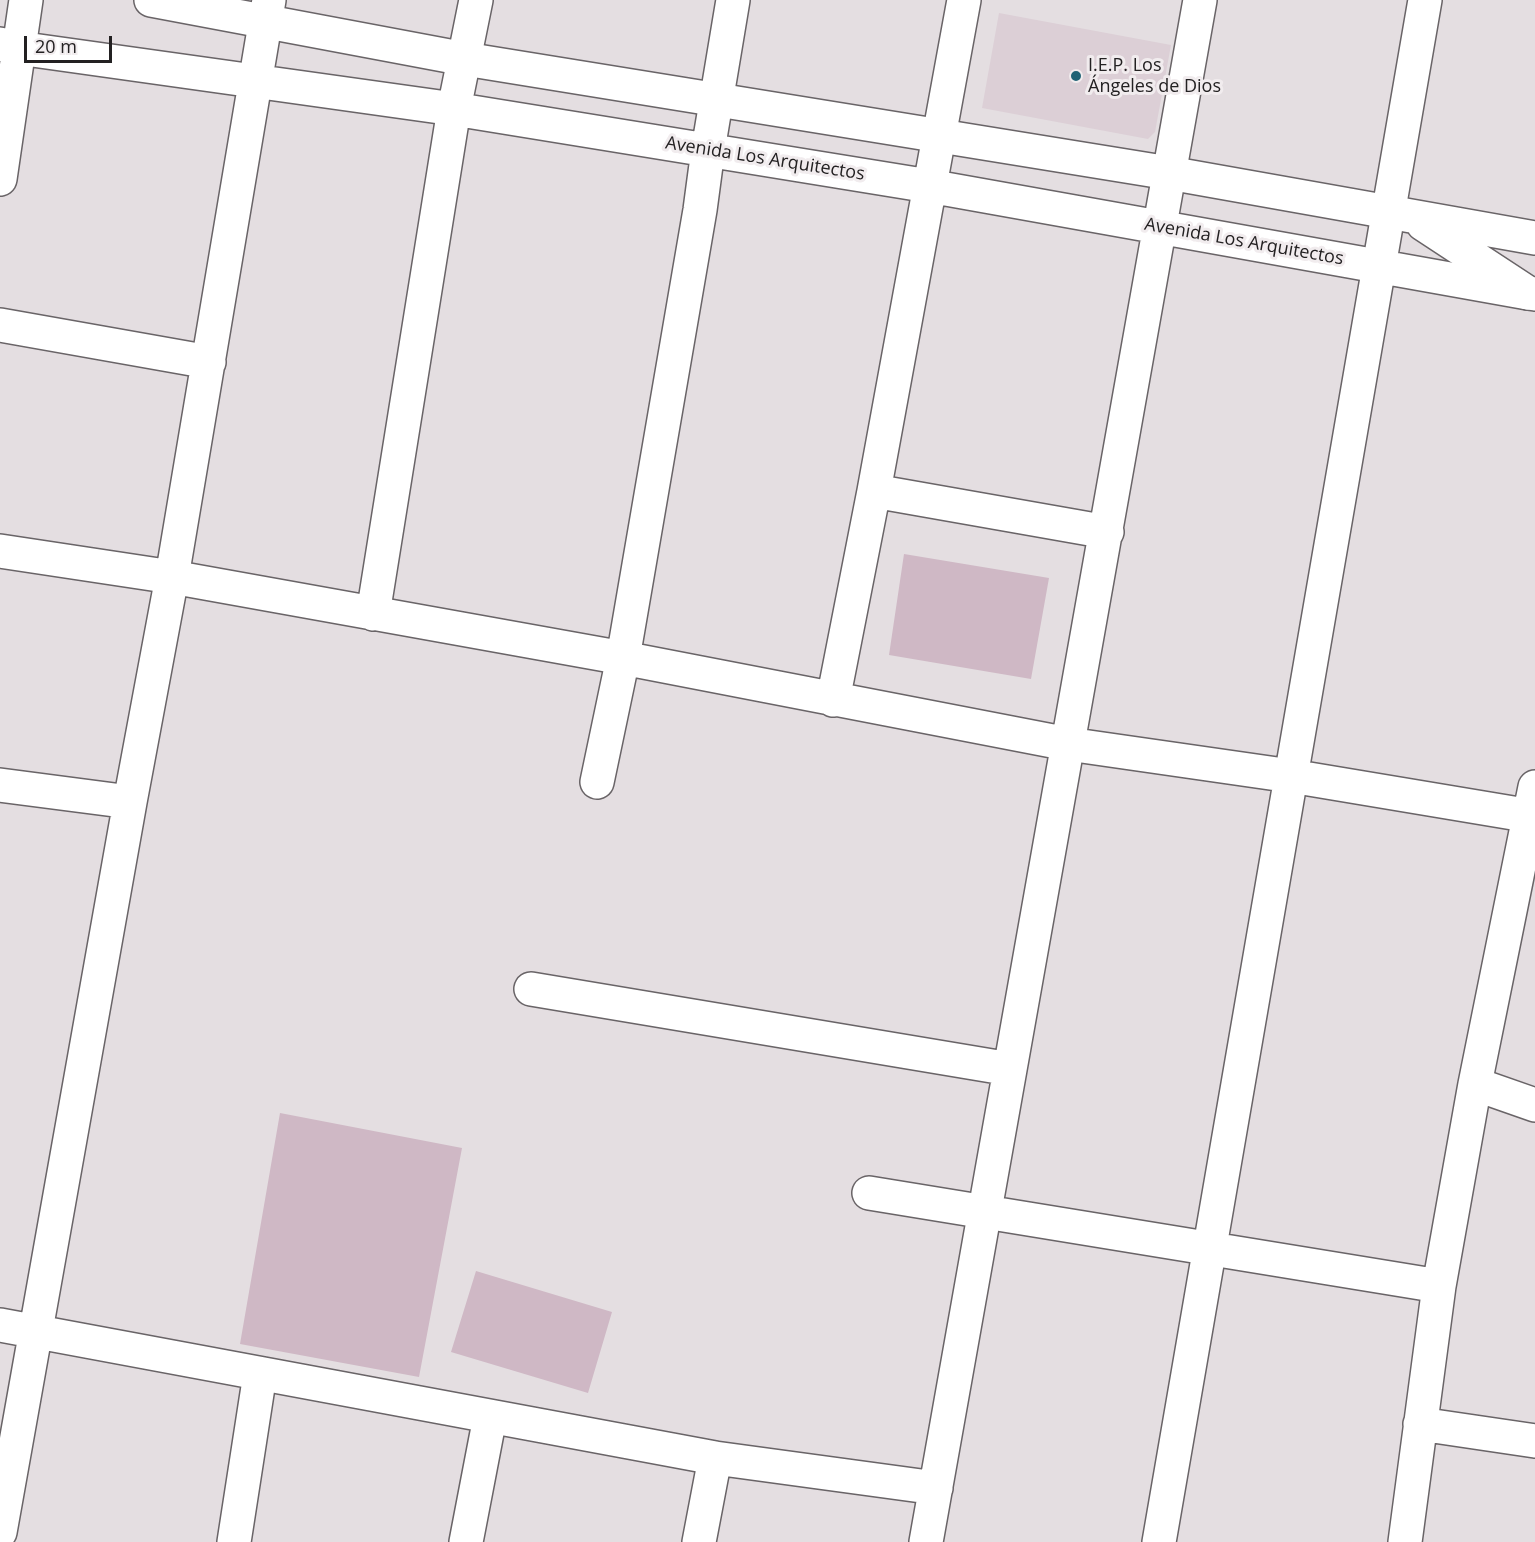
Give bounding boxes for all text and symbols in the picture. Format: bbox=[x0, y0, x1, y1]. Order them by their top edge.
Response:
scale bar bbox=[27, 24, 116, 62]
text: 20 m bbox=[35, 34, 77, 58]
place label: I.E.P. Los Ángeles de Dios bbox=[1088, 55, 1221, 98]
marker: I.E.P. Los Ángeles de Dios bbox=[1069, 69, 1083, 83]
street label: Avenida Los Arquitectos bbox=[664, 133, 866, 185]
street label: Avenida Los Arquitectos bbox=[1143, 214, 1345, 270]

